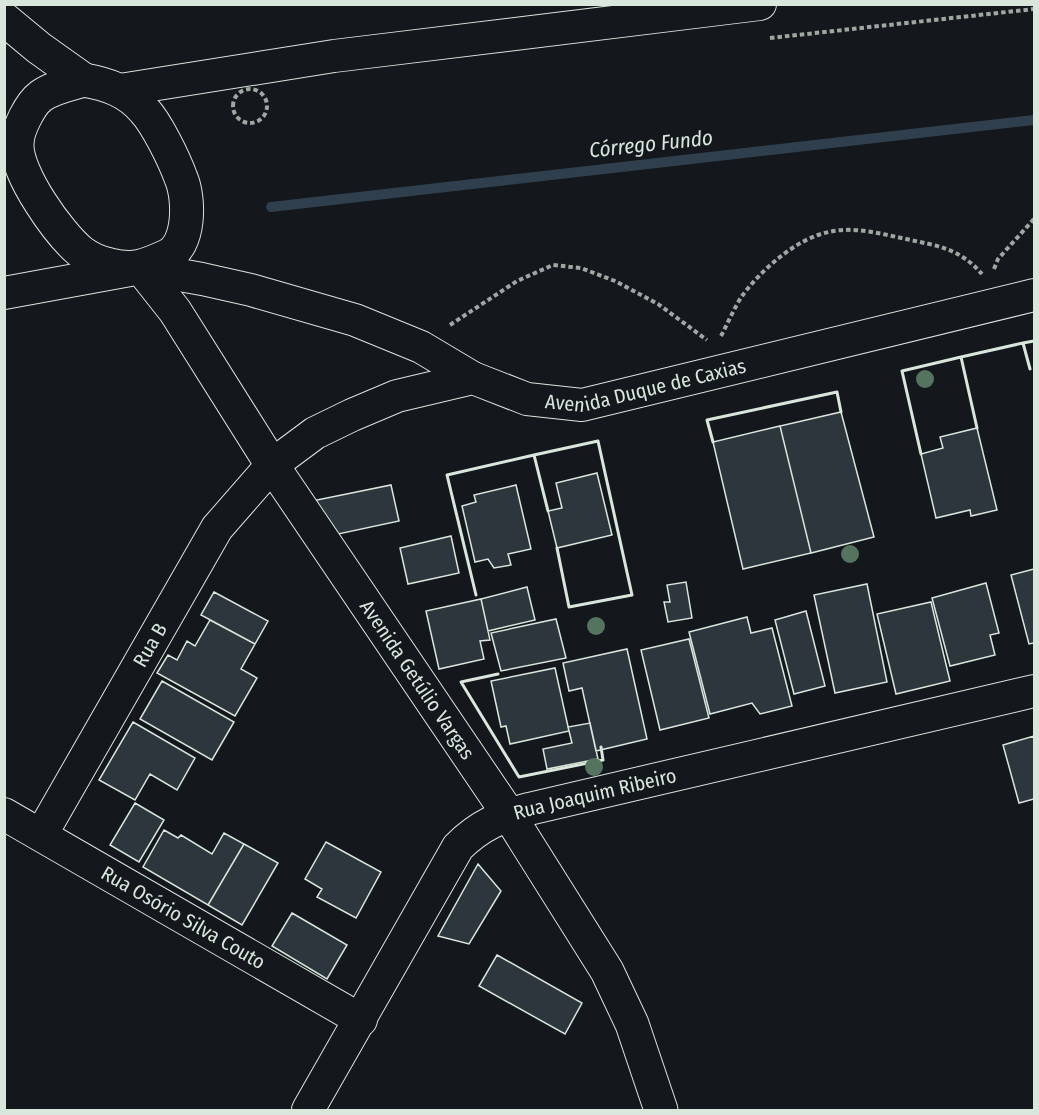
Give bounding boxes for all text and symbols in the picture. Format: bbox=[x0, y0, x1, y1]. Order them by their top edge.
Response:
water label: Córrego Fundo bbox=[588, 125, 714, 163]
street label: Avenida Duque de Caxias bbox=[544, 354, 748, 417]
street label: Avenida Getúlio Vargas bbox=[355, 595, 480, 764]
street label: Rua B bbox=[128, 619, 172, 671]
street label: Rua Joaquim Ribeiro bbox=[511, 763, 679, 825]
street label: Rua Osório Silva Couto bbox=[97, 861, 270, 974]

